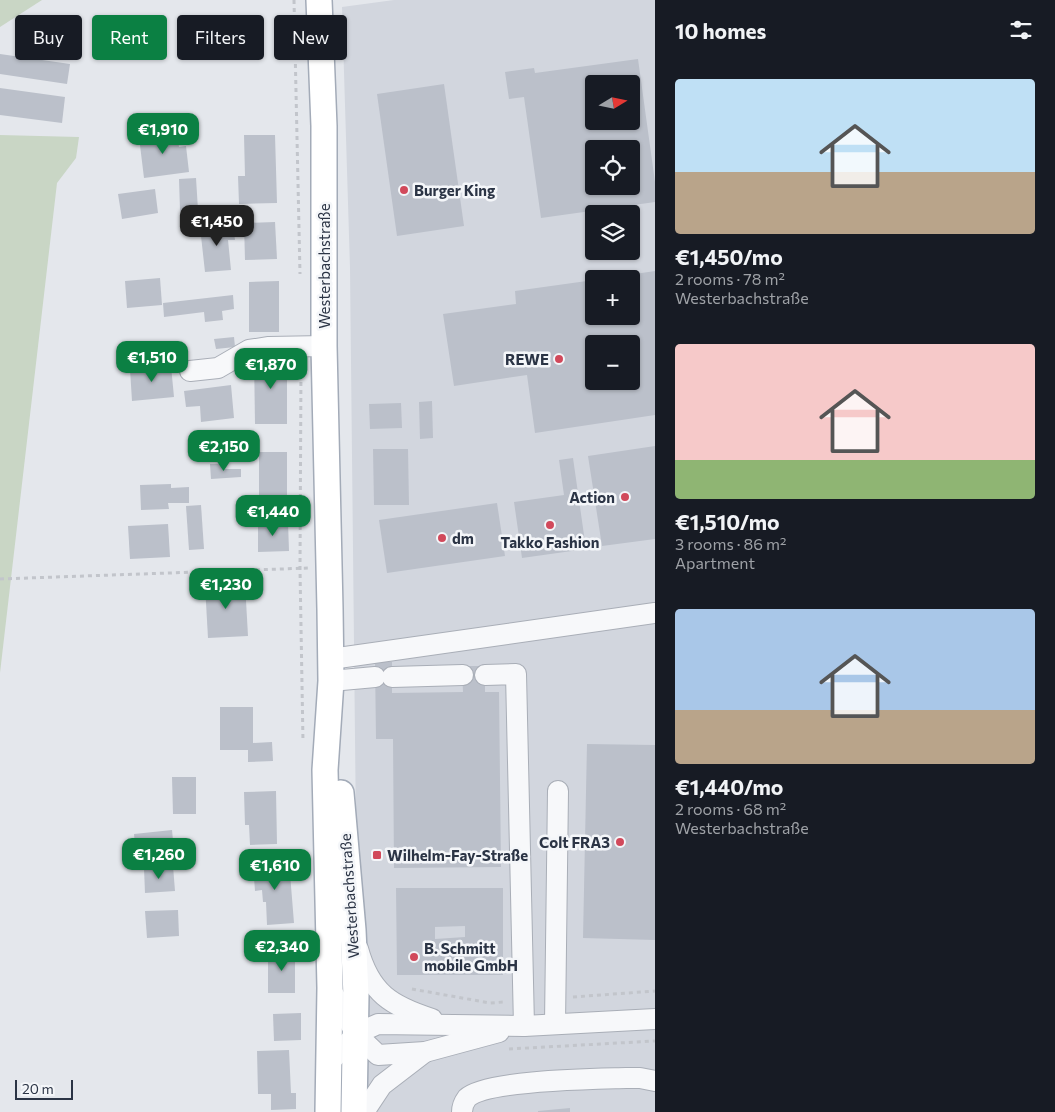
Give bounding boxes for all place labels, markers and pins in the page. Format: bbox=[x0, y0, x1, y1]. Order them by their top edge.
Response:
pin: €1,910 bbox=[122, 112, 204, 155]
place label: Burger King bbox=[414, 181, 495, 199]
marker: Burger King bbox=[398, 184, 410, 196]
pin: €1,450 bbox=[176, 204, 258, 247]
pin: €1,510 bbox=[111, 340, 193, 383]
pin: €1,870 bbox=[230, 348, 312, 390]
place label: REWE bbox=[505, 350, 549, 368]
marker: REWE bbox=[553, 353, 565, 365]
pin: €2,150 bbox=[183, 430, 265, 472]
place label: Action bbox=[569, 488, 615, 506]
marker: Action bbox=[619, 491, 631, 503]
pin: €1,440 bbox=[232, 494, 314, 537]
marker: Takko Fashion bbox=[544, 519, 556, 531]
place label: dm bbox=[452, 529, 474, 547]
marker: dm bbox=[436, 532, 448, 544]
place label: Takko Fashion bbox=[501, 533, 599, 551]
pin: €1,230 bbox=[185, 568, 267, 610]
place label: Colt FRA3 bbox=[539, 833, 610, 851]
marker: Colt FRA3 bbox=[614, 836, 626, 848]
pin: €1,260 bbox=[118, 838, 200, 880]
place label: Wilhelm-Fay-Straße bbox=[387, 846, 528, 864]
pin: €1,610 bbox=[234, 848, 316, 891]
marker: Wilhelm-Fay-Straße bbox=[371, 849, 383, 861]
pin: €2,340 bbox=[241, 930, 323, 972]
place label: B. Schmitt mobile GmbH bbox=[424, 939, 518, 974]
marker: B. Schmitt mobile GmbH bbox=[408, 951, 420, 963]

